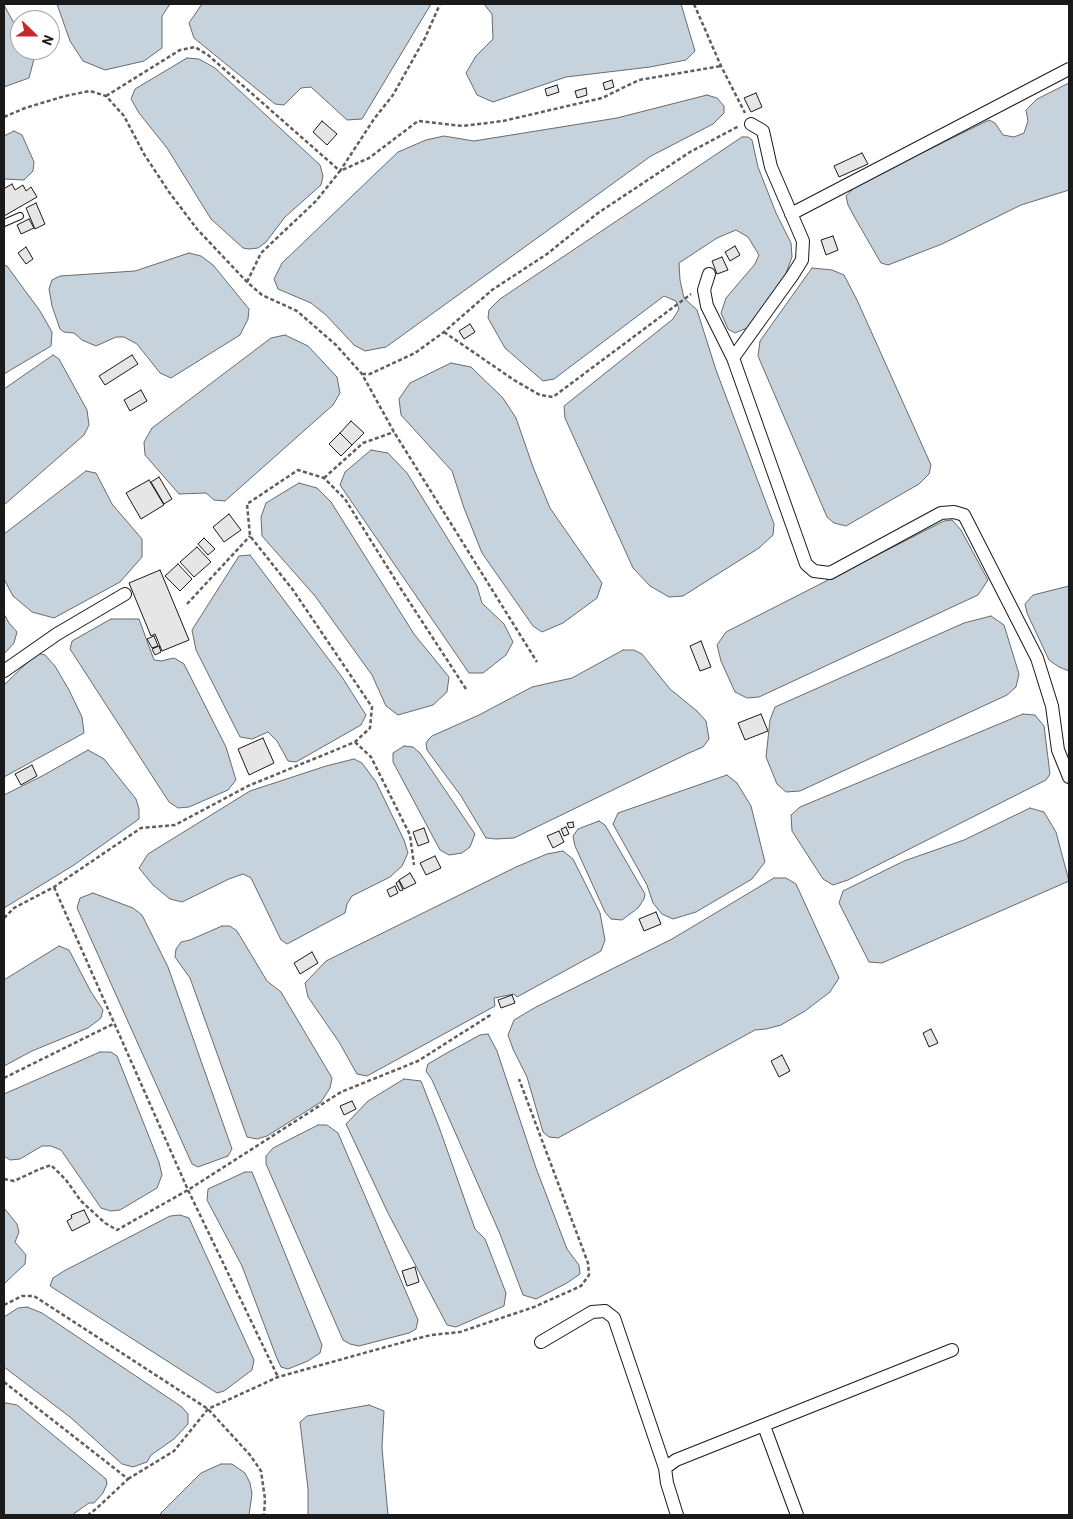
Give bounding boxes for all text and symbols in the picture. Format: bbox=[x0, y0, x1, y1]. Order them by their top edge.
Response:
north arrow bbox=[10, 10, 60, 60]
text: N bbox=[39, 33, 58, 48]

